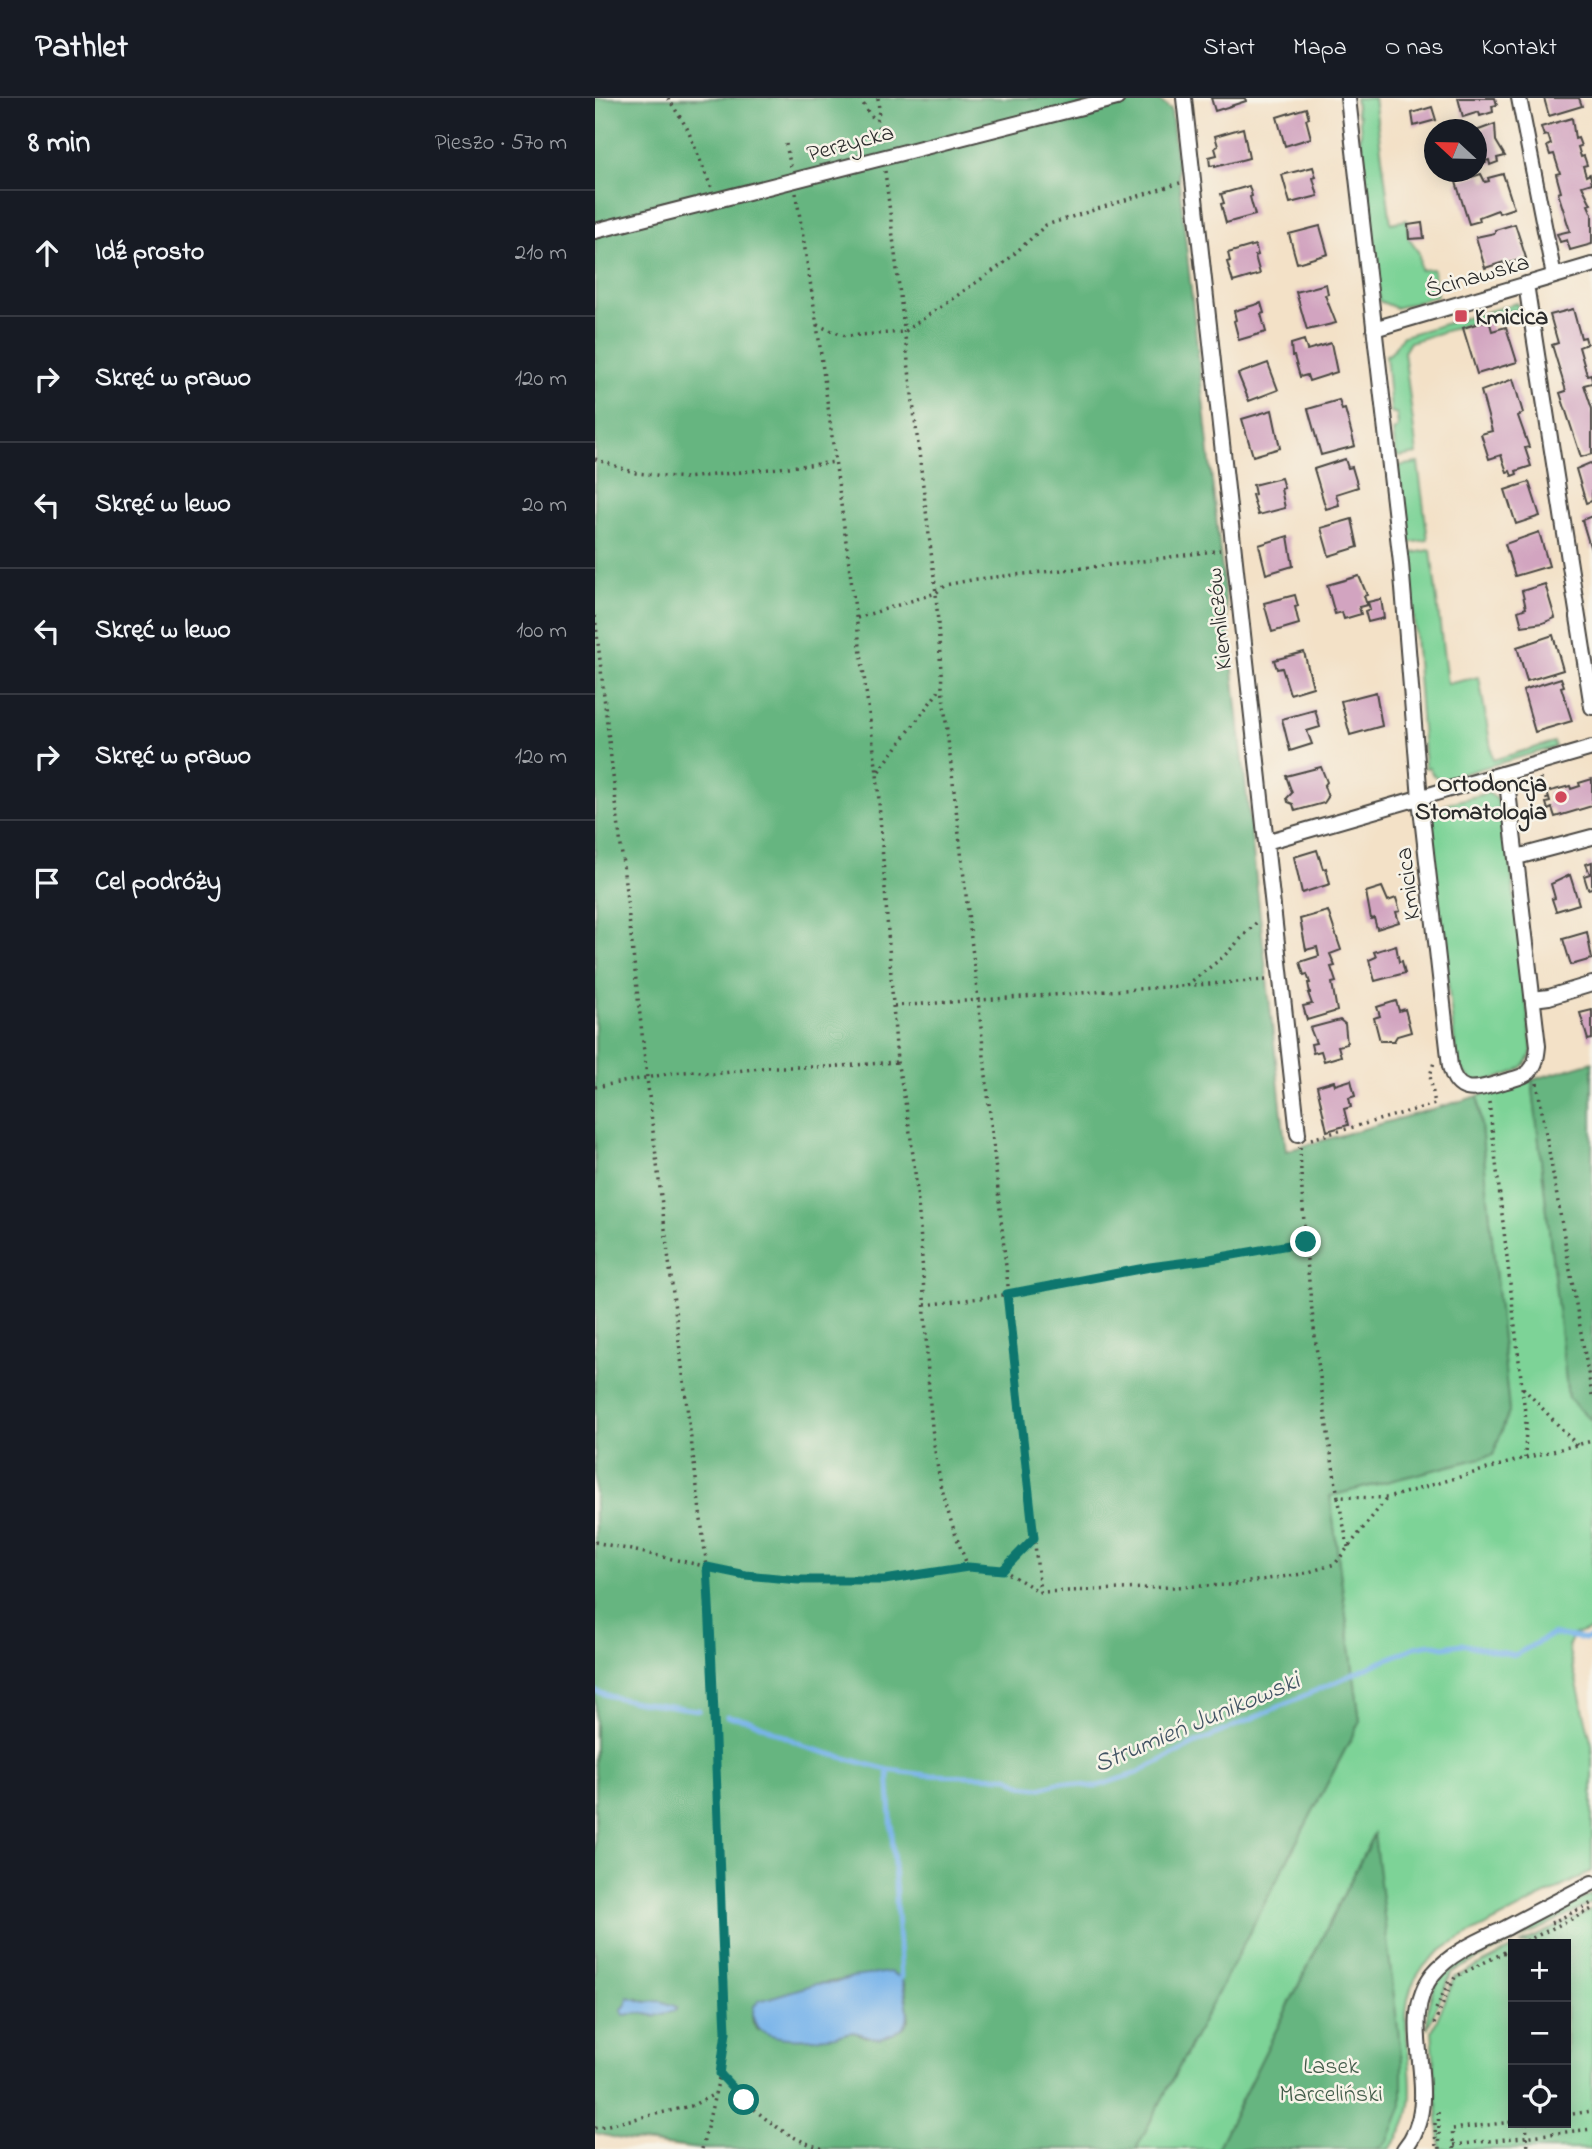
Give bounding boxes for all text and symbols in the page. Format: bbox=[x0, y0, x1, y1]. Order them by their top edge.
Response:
text: Pathlet bbox=[35, 24, 128, 72]
text: Start bbox=[1203, 31, 1255, 66]
text: Mapa bbox=[1293, 31, 1347, 66]
text: O nas bbox=[1385, 31, 1443, 66]
text: Kontakt bbox=[1481, 31, 1557, 66]
street label: Perzycka bbox=[803, 116, 898, 174]
north arrow bbox=[1424, 119, 1487, 182]
text: 8 min bbox=[28, 122, 90, 166]
text: Pieszo · 570 m bbox=[435, 127, 567, 160]
icon: ahead bbox=[28, 234, 66, 272]
text: Idź prosto bbox=[95, 234, 204, 272]
text: 210 m bbox=[515, 237, 567, 270]
street label: Ścinawska bbox=[1422, 246, 1534, 309]
place label: Kmicica bbox=[1475, 301, 1548, 336]
marker: Kmicica bbox=[1453, 308, 1469, 324]
icon: right bbox=[28, 360, 66, 398]
text: Skręć w prawo bbox=[95, 360, 251, 398]
text: 120 m bbox=[515, 363, 567, 396]
icon: left bbox=[28, 486, 66, 524]
text: Skręć w lewo bbox=[95, 486, 231, 524]
text: 20 m bbox=[522, 489, 567, 522]
street label: Kiemliczów bbox=[1198, 566, 1243, 672]
icon: left bbox=[28, 612, 66, 650]
text: Skręć w lewo bbox=[95, 612, 231, 650]
text: 100 m bbox=[516, 615, 567, 648]
icon: right bbox=[28, 738, 66, 776]
text: Skręć w prawo bbox=[95, 738, 251, 776]
text: 120 m bbox=[515, 741, 567, 774]
place label: Ortodoncja Stomatologia bbox=[1415, 768, 1547, 832]
marker: Ortodoncja Stomatologia bbox=[1553, 789, 1569, 805]
street label: Kmicica bbox=[1388, 845, 1431, 922]
icon: arrive bbox=[28, 864, 66, 902]
text: Cel podróży bbox=[95, 864, 221, 902]
route end bbox=[1290, 1226, 1321, 1257]
water label: Strumień Junikowski bbox=[1088, 1662, 1308, 1784]
map controls bbox=[1508, 1939, 1571, 2128]
button: + bbox=[1508, 1939, 1571, 2002]
button: − bbox=[1508, 2002, 1571, 2065]
park label: Lasek Marceliński bbox=[1279, 2050, 1383, 2113]
button: locate bbox=[1508, 2065, 1571, 2128]
route start bbox=[728, 2084, 759, 2115]

